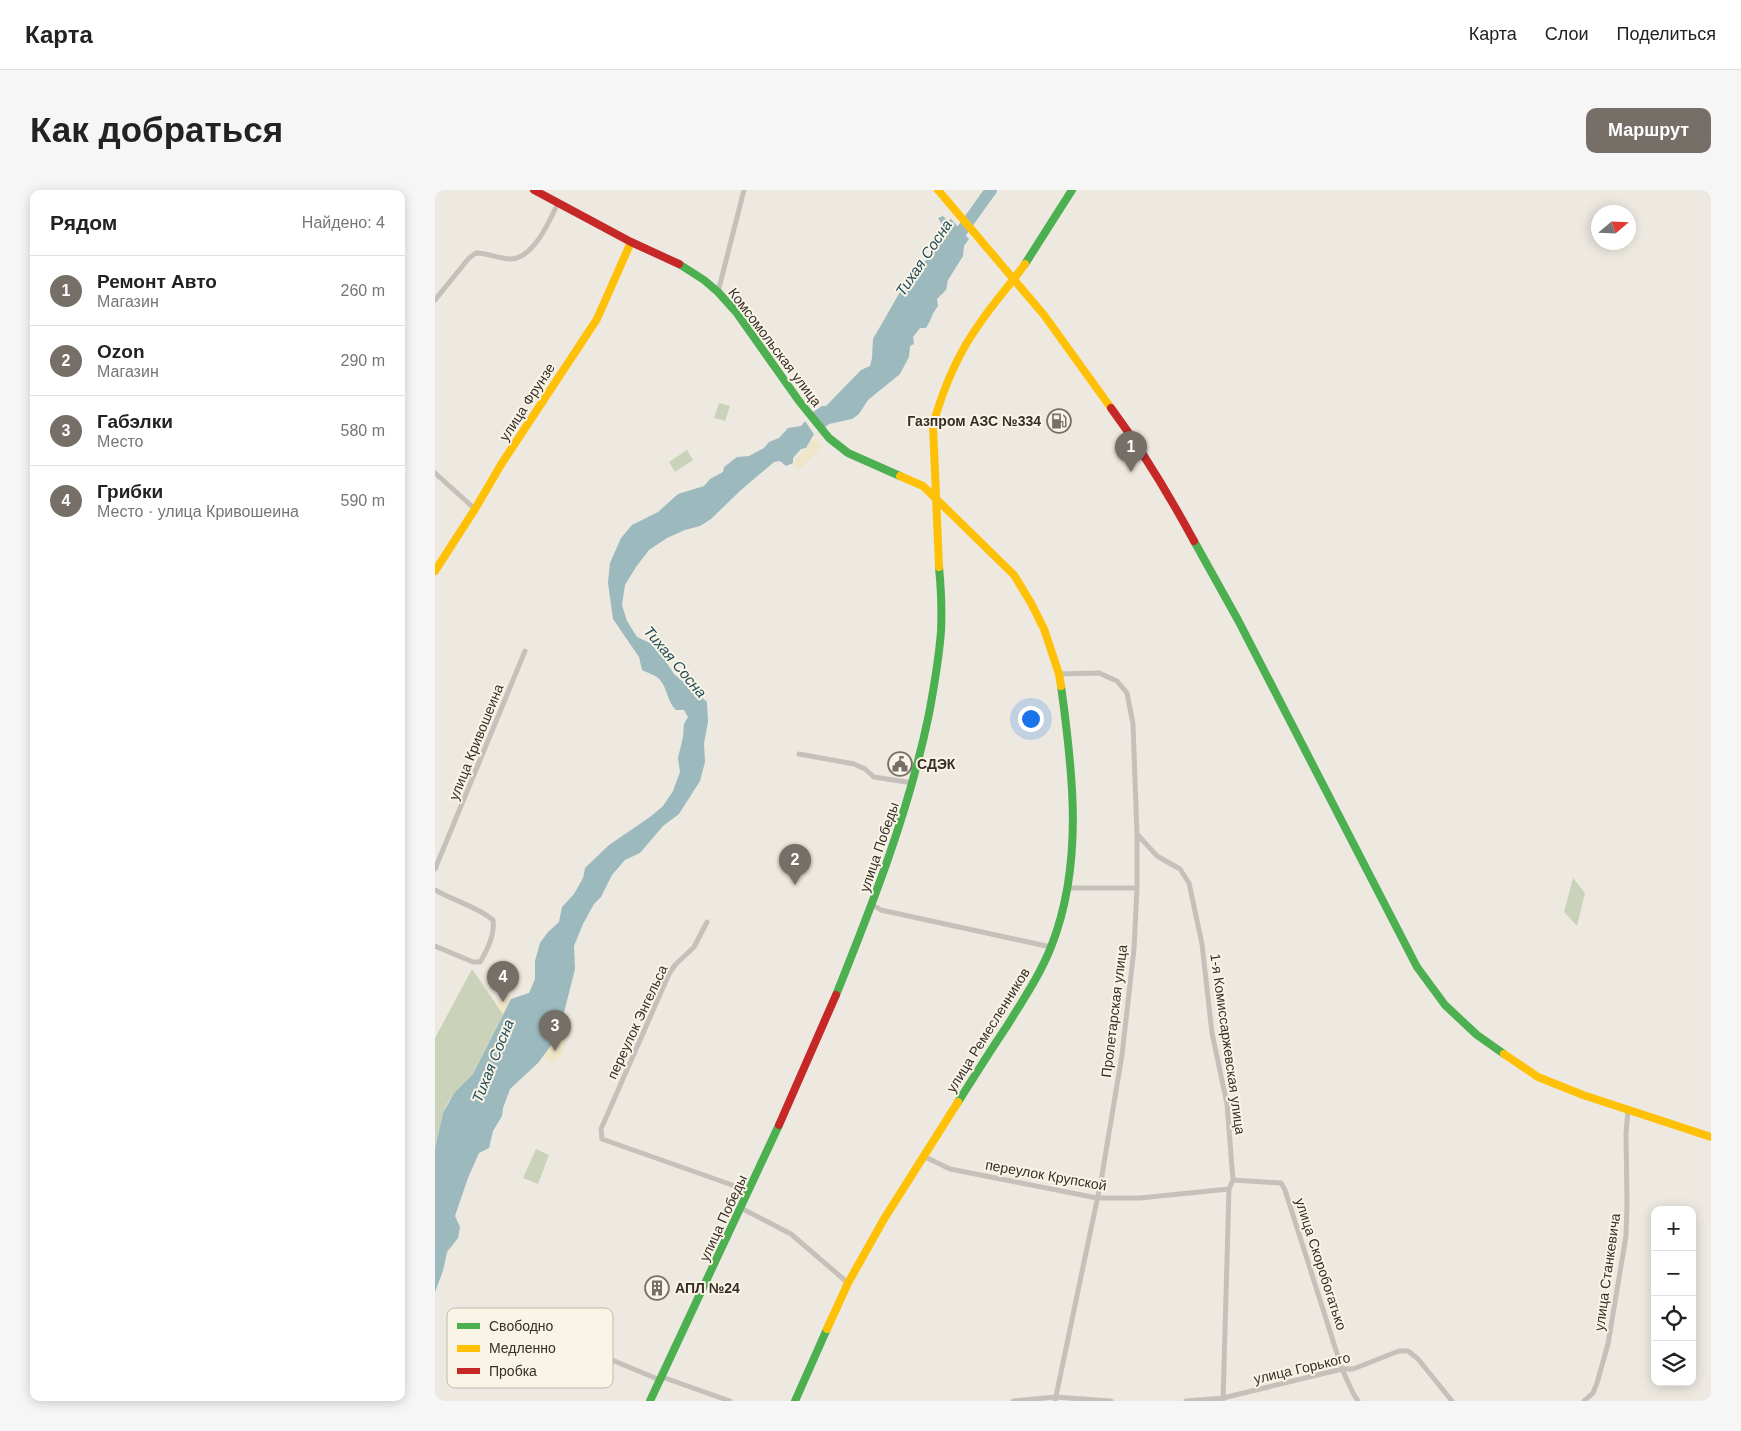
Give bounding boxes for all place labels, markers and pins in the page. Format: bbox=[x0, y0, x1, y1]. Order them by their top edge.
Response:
fuel station icon: Газпром АЗС №334 bbox=[1046, 408, 1072, 434]
place label: Газпром АЗС №334 bbox=[907, 413, 1041, 429]
pin: 1 bbox=[1115, 431, 1147, 472]
public building icon: СДЭК bbox=[887, 751, 913, 777]
place label: СДЭК bbox=[917, 756, 956, 772]
pin: 2 bbox=[779, 844, 811, 885]
pin: 4 bbox=[487, 961, 519, 1002]
pin: 3 bbox=[539, 1010, 571, 1051]
building icon: АПЛ №24 bbox=[644, 1275, 670, 1301]
place label: АПЛ №24 bbox=[675, 1280, 740, 1296]

